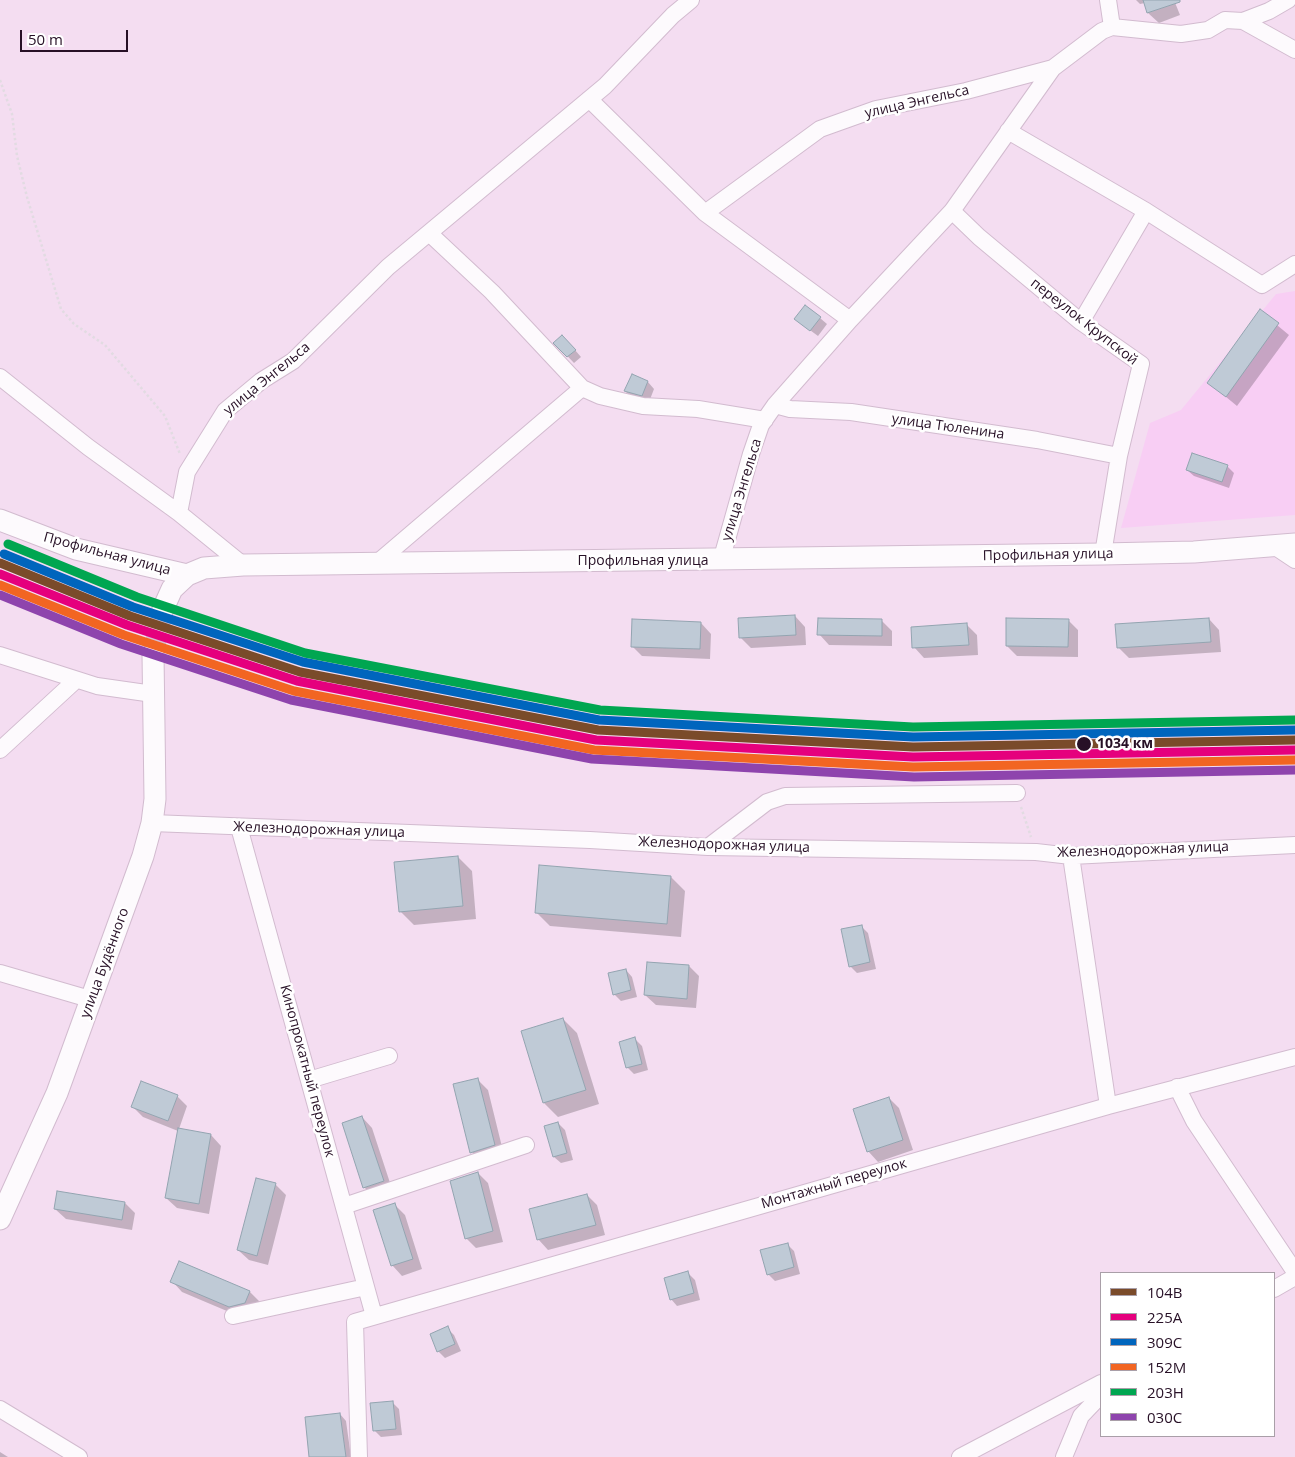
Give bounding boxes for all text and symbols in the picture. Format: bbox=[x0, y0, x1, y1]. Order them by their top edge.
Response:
scale bar bbox=[22, 20, 130, 52]
text: 50 m bbox=[28, 29, 63, 49]
street label: улица Энгельса bbox=[863, 82, 971, 122]
street label: переулок Крупской bbox=[1027, 275, 1141, 369]
street label: улица Энгельса bbox=[220, 339, 314, 419]
street label: улица Тюленина bbox=[891, 411, 1005, 443]
street label: улица Энгельса bbox=[718, 437, 766, 543]
street label: Профильная улица bbox=[42, 529, 172, 579]
street label: Профильная улица bbox=[982, 545, 1114, 565]
street label: Профильная улица bbox=[578, 553, 708, 569]
marker: 1034 км bbox=[1075, 735, 1093, 753]
place label: 1034 км bbox=[1097, 736, 1153, 752]
street label: Железнодорожная улица bbox=[233, 819, 405, 841]
street label: Железнодорожная улица bbox=[638, 834, 810, 856]
street label: Железнодорожная улица bbox=[1057, 839, 1229, 861]
street label: улица Будённого bbox=[77, 906, 133, 1020]
street label: Кинопрокатный переулок bbox=[276, 983, 338, 1159]
street label: Монтажный переулок bbox=[759, 1155, 909, 1213]
legend bbox=[1100, 1272, 1275, 1437]
text: 104В bbox=[1147, 1282, 1182, 1302]
text: 225А bbox=[1147, 1307, 1182, 1327]
text: 309С bbox=[1147, 1332, 1182, 1352]
text: 152М bbox=[1147, 1357, 1186, 1377]
text: 203Н bbox=[1147, 1382, 1184, 1402]
text: 030C bbox=[1147, 1407, 1182, 1427]

